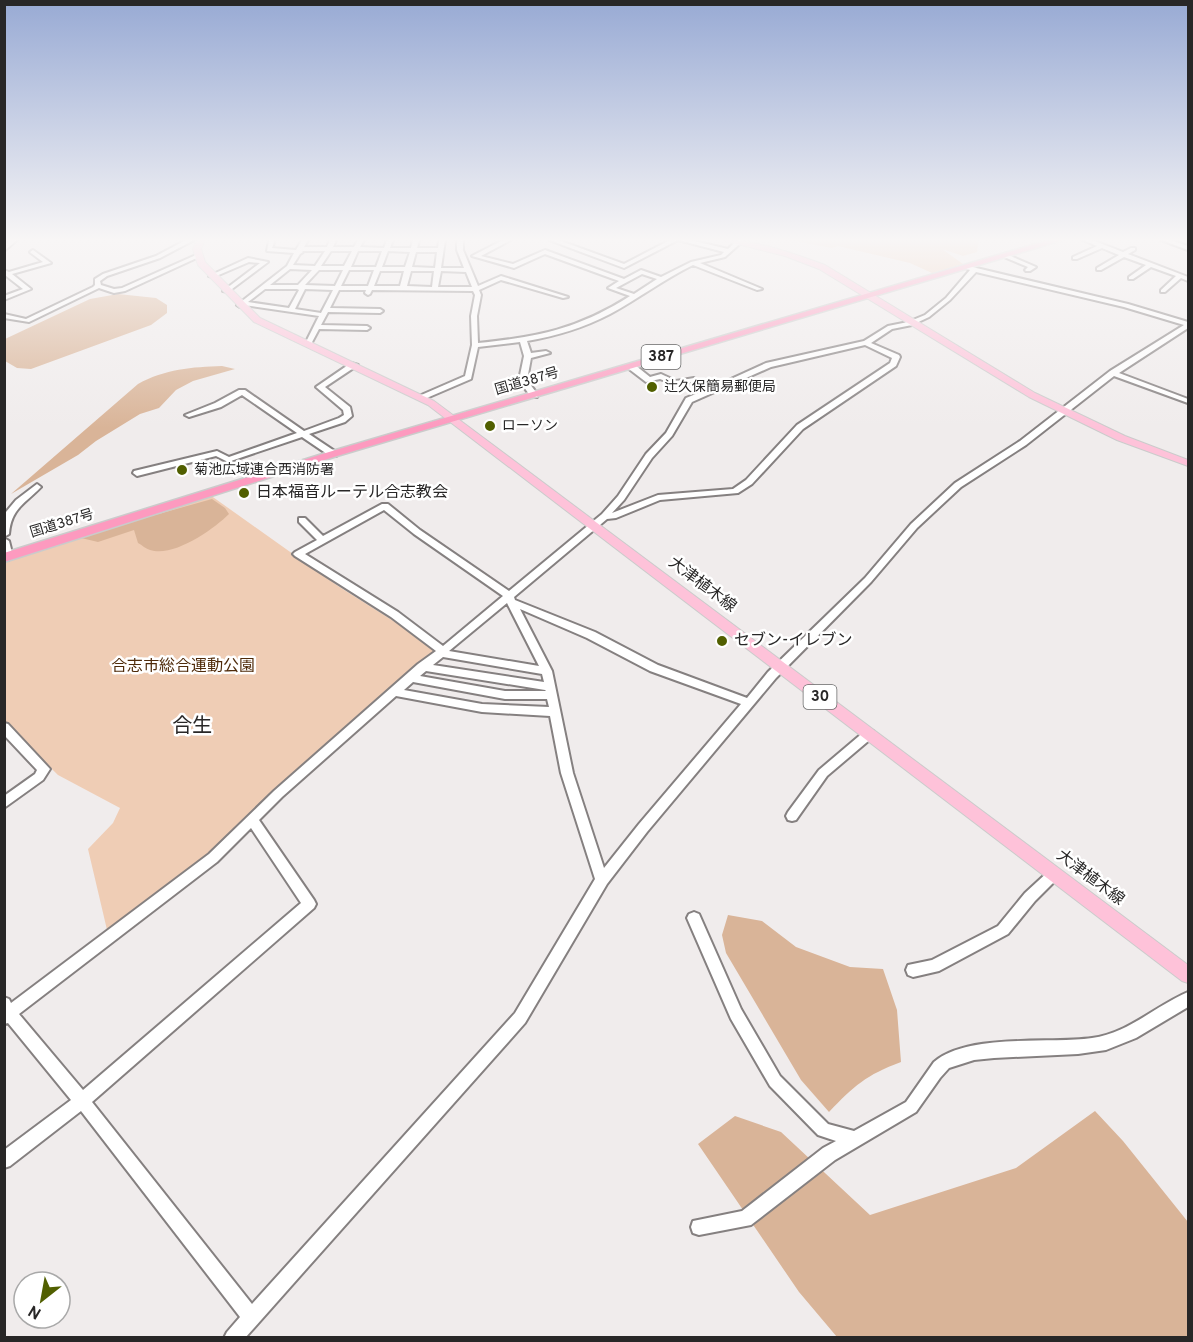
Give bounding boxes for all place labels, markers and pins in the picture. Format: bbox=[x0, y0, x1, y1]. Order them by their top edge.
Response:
place label: 辻久保簡易郵便局 bbox=[664, 379, 776, 396]
marker: 辻久保簡易郵便局 bbox=[645, 380, 659, 394]
place label: ローソン bbox=[502, 418, 558, 435]
marker: ローソン bbox=[483, 419, 497, 433]
place label: 菊池広域連合西消防署 bbox=[194, 462, 334, 479]
marker: 菊池広域連合西消防署 bbox=[175, 463, 189, 477]
place label: 日本福音ルーテル合志教会 bbox=[256, 483, 448, 503]
marker: 日本福音ルーテル合志教会 bbox=[237, 486, 251, 500]
place label: セブン-イレブン bbox=[734, 631, 852, 651]
marker: セブン-イレブン bbox=[715, 634, 729, 648]

